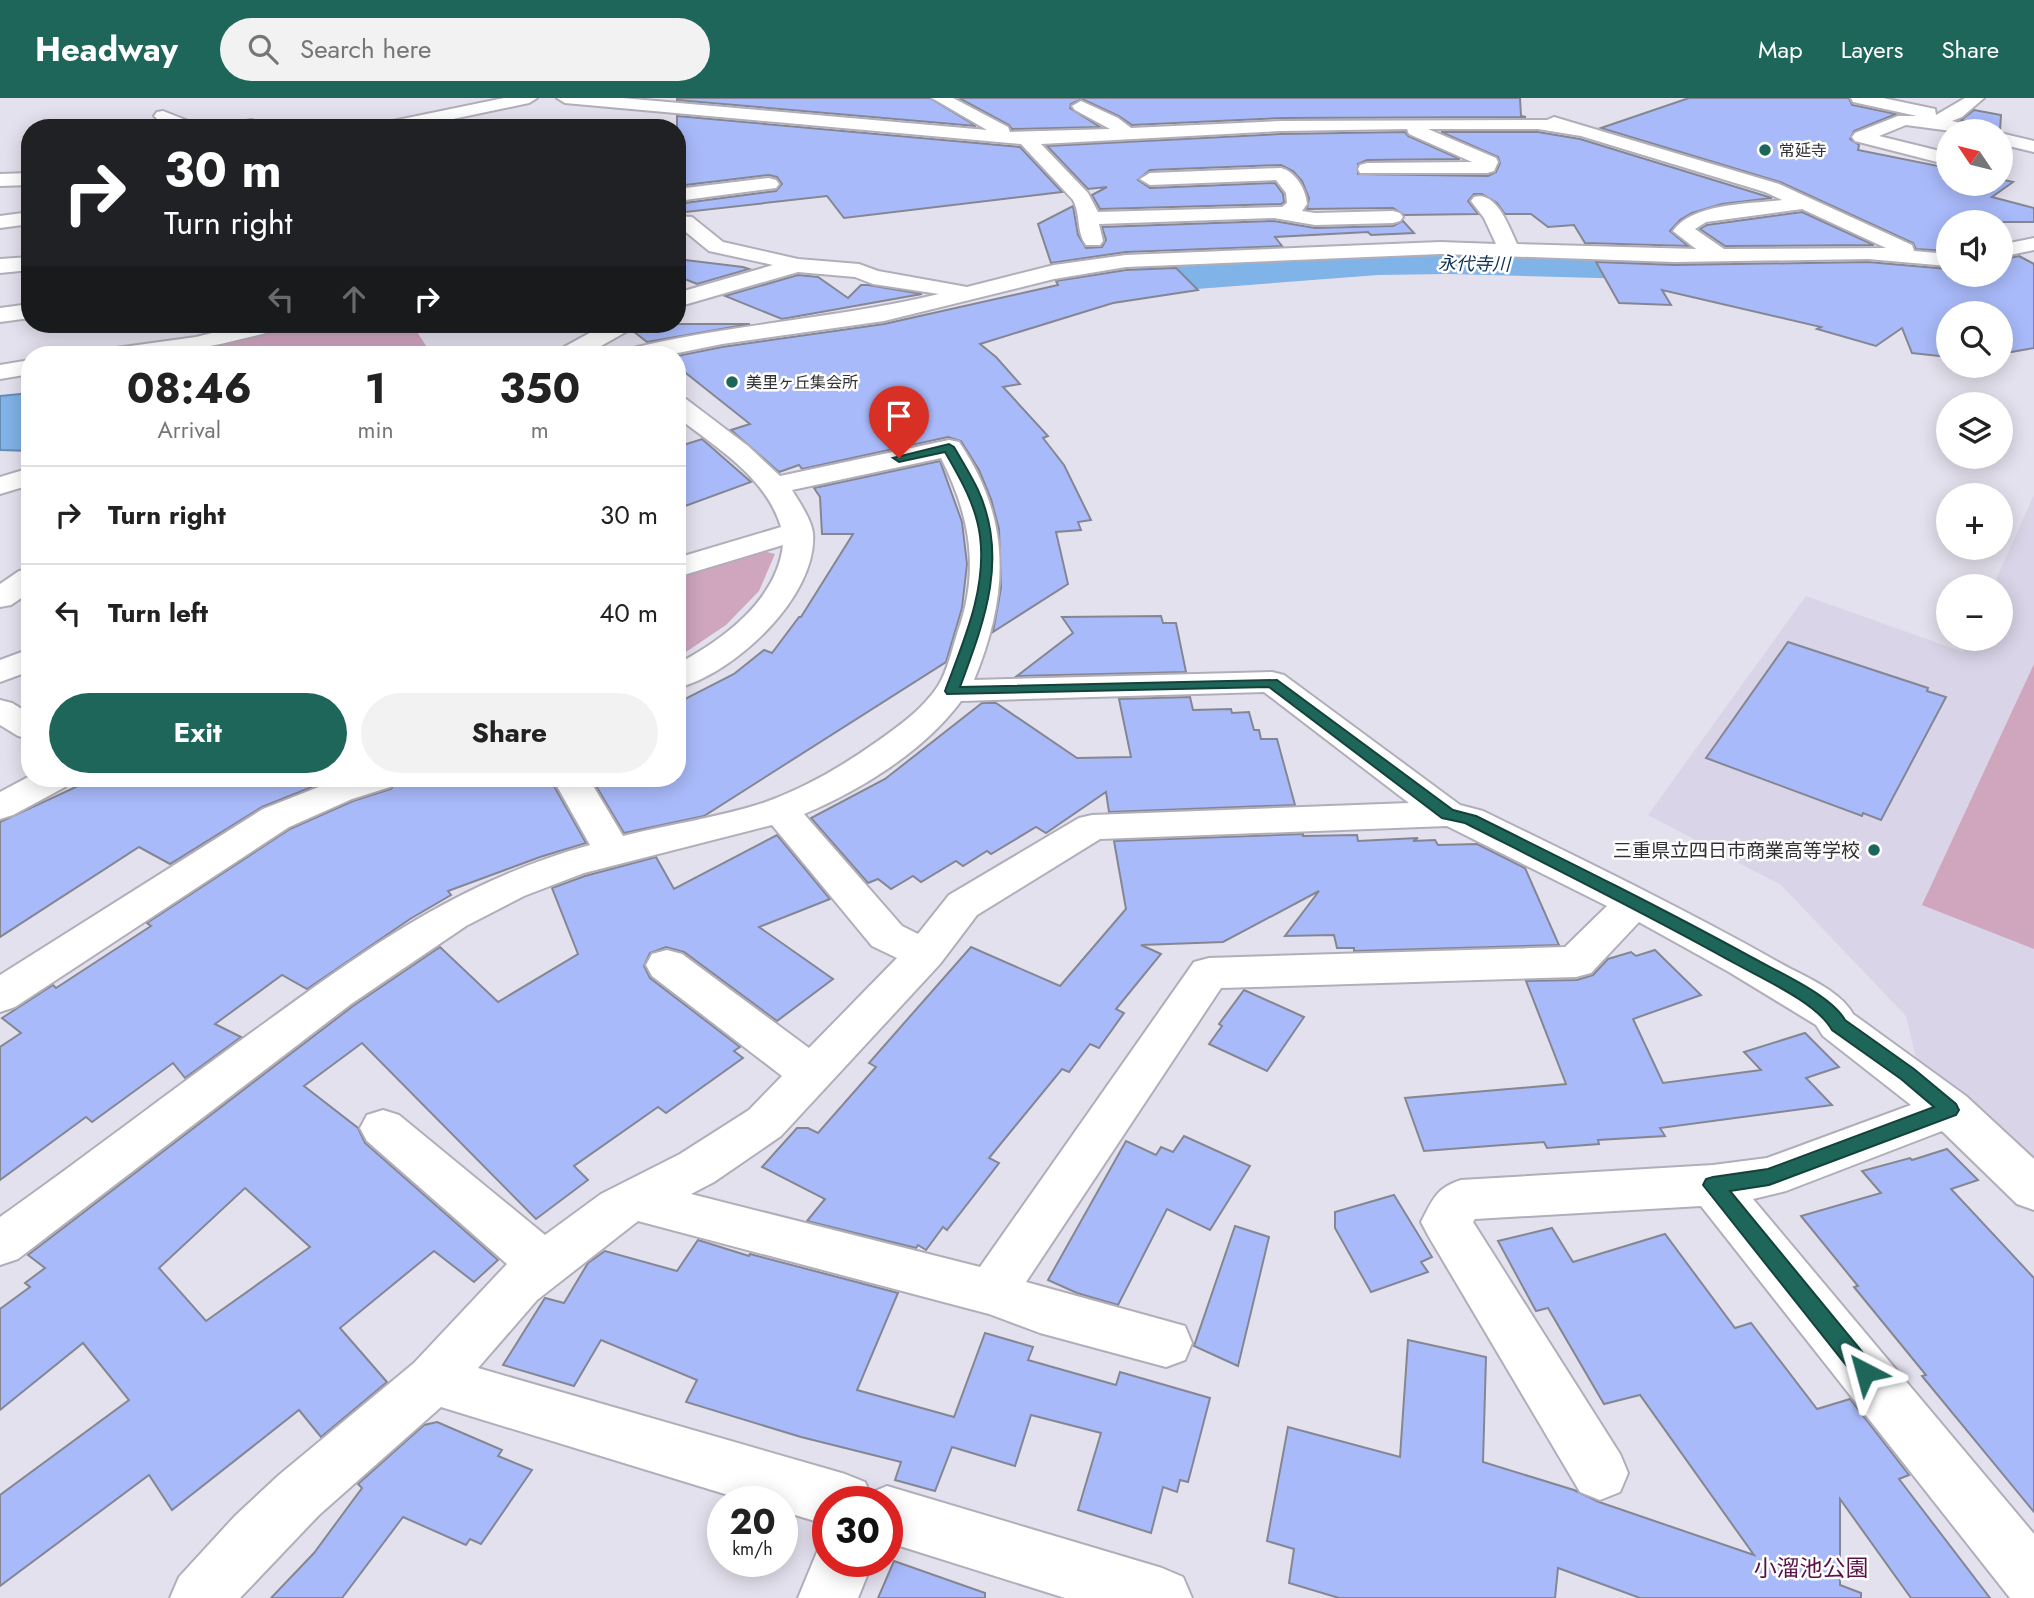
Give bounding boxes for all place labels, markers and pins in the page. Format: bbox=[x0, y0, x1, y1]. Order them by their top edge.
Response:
place label: 常延寺 bbox=[1779, 139, 1827, 162]
marker: 常延寺 bbox=[1757, 142, 1773, 158]
place label: 美里ヶ丘集会所 bbox=[746, 371, 858, 394]
marker: 美里ヶ丘集会所 bbox=[724, 374, 740, 390]
pin bbox=[869, 386, 929, 458]
place label: 三重県立四日市商業高等学校 bbox=[1613, 837, 1860, 864]
marker: 三重県立四日市商業高等学校 bbox=[1866, 842, 1882, 858]

